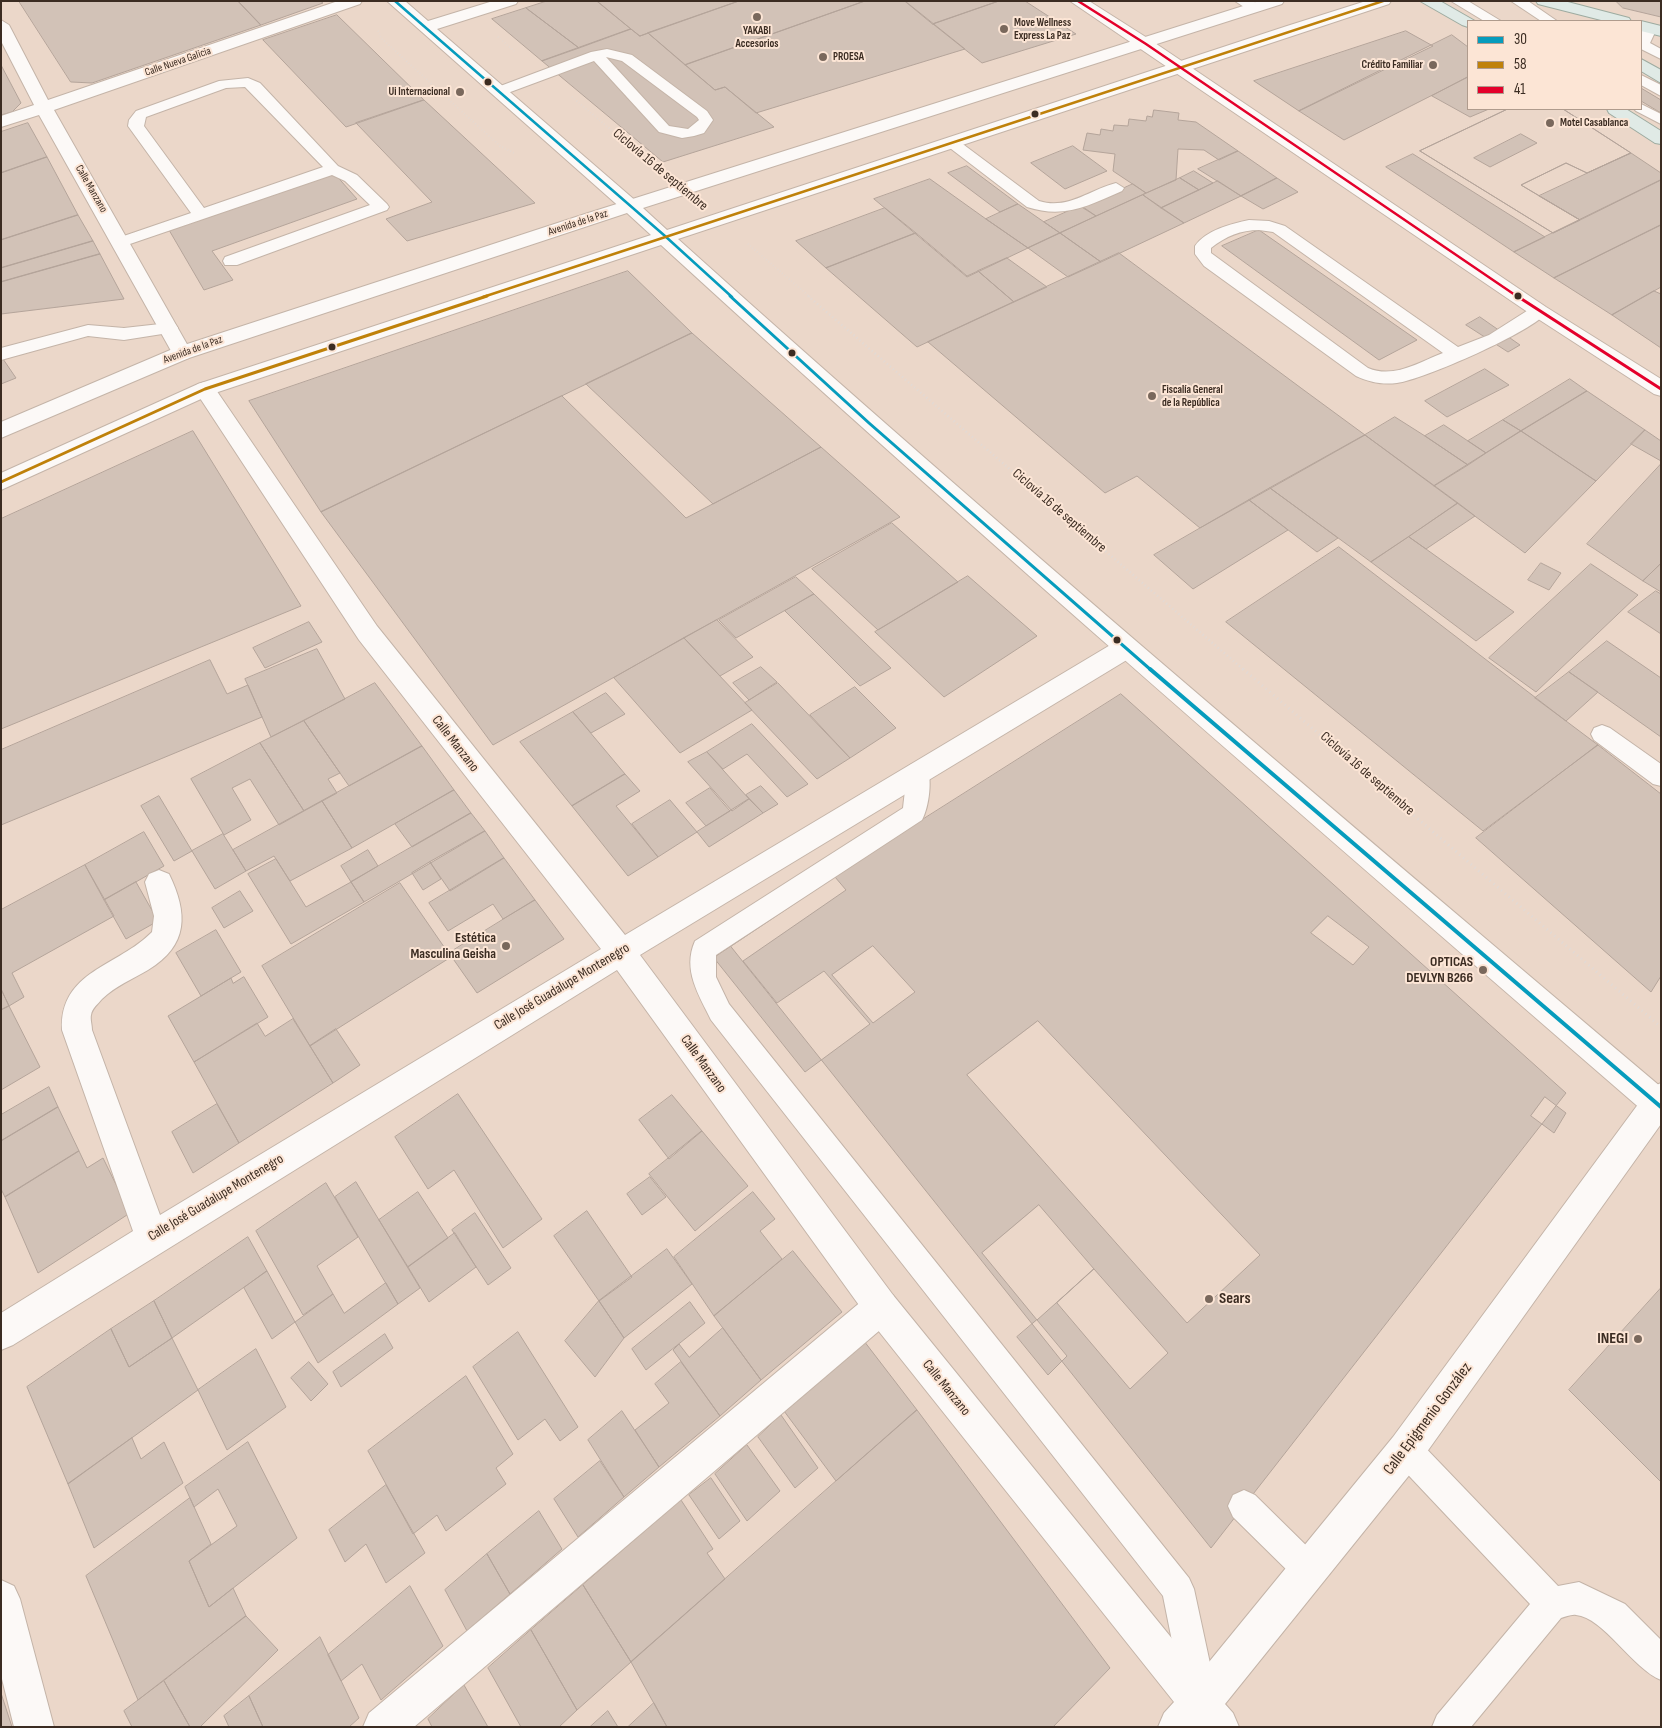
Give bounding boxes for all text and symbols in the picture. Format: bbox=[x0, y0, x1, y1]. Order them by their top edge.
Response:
marker: YAKABI Accesorios bbox=[751, 11, 763, 23]
place label: Move Wellness Express La Paz bbox=[1014, 16, 1071, 42]
legend bbox=[1467, 20, 1642, 110]
marker: Move Wellness Express La Paz bbox=[998, 23, 1010, 35]
place label: YAKABI Accesorios bbox=[736, 24, 778, 50]
text: 30 bbox=[1514, 30, 1527, 49]
street label: Calle Nueva Galicia bbox=[143, 45, 213, 79]
place label: PROESA bbox=[833, 50, 864, 64]
marker: PROESA bbox=[817, 51, 829, 63]
text: 58 bbox=[1514, 55, 1527, 74]
place label: Crédito Familiar bbox=[1362, 58, 1423, 72]
marker: Crédito Familiar bbox=[1427, 59, 1439, 71]
unlabelled marker bbox=[483, 77, 493, 87]
text: 41 bbox=[1514, 80, 1526, 99]
place label: Ui Internacional bbox=[389, 85, 450, 99]
marker: Ui Internacional bbox=[454, 86, 466, 98]
unlabelled marker bbox=[1030, 109, 1040, 119]
place label: Motel Casablanca bbox=[1560, 116, 1628, 130]
marker: Motel Casablanca bbox=[1544, 117, 1556, 129]
street label: Ciclovía 16 de septiembre bbox=[609, 125, 711, 215]
street label: Calle Manzano bbox=[72, 163, 110, 215]
street label: Avenida de la Paz bbox=[546, 207, 610, 239]
unlabelled marker bbox=[1513, 291, 1523, 301]
street label: Avenida de la Paz bbox=[162, 333, 224, 367]
unlabelled marker bbox=[327, 342, 337, 352]
unlabelled marker bbox=[787, 348, 797, 358]
place label: Fiscalía General de la República bbox=[1162, 383, 1223, 409]
marker: Fiscalía General de la República bbox=[1146, 390, 1158, 402]
street label: Ciclovía 16 de septiembre bbox=[1009, 466, 1109, 556]
unlabelled marker bbox=[1112, 635, 1122, 645]
street label: Calle Manzano bbox=[428, 712, 482, 776]
street label: Ciclovía 16 de septiembre bbox=[1317, 729, 1417, 819]
place label: Estética Masculina Geisha bbox=[411, 930, 496, 962]
street label: Calle José Guadalupe Montenegro bbox=[491, 940, 633, 1034]
marker: Estética Masculina Geisha bbox=[500, 940, 512, 952]
place label: OPTICAS DEVLYN B266 bbox=[1406, 954, 1473, 986]
marker: OPTICAS DEVLYN B266 bbox=[1477, 964, 1489, 976]
street label: Calle Manzano bbox=[677, 1032, 729, 1096]
street label: Calle José Guadalupe Montenegro bbox=[145, 1151, 287, 1245]
place label: Sears bbox=[1219, 1289, 1251, 1309]
marker: Sears bbox=[1203, 1293, 1215, 1305]
place label: INEGI bbox=[1597, 1329, 1628, 1349]
marker: INEGI bbox=[1632, 1333, 1644, 1345]
street label: Calle Manzano bbox=[918, 1357, 974, 1419]
street label: Calle Epigmenio González bbox=[1380, 1359, 1476, 1479]

